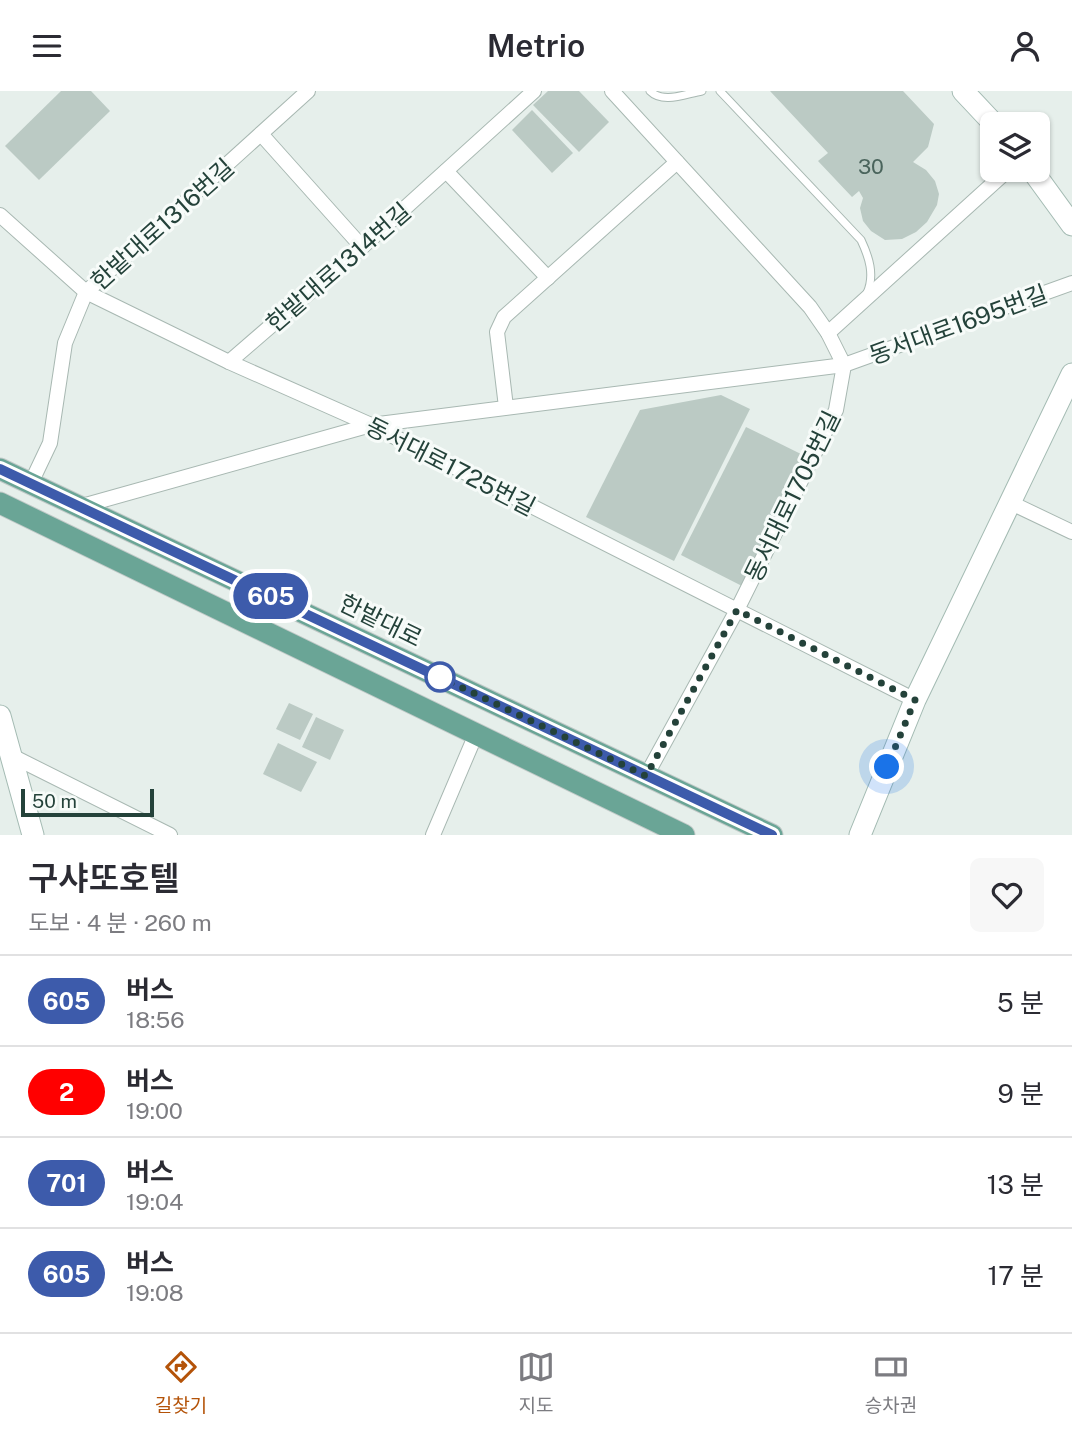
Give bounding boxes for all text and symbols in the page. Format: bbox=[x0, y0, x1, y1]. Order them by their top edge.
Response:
icon: menu bbox=[28, 27, 66, 65]
text: Metrio bbox=[487, 27, 585, 64]
icon: person bbox=[1006, 27, 1044, 65]
map controls bbox=[980, 112, 1050, 182]
button: layers bbox=[980, 112, 1050, 182]
street label: 한밭대로1316번길 bbox=[85, 153, 239, 295]
house number: 30 bbox=[858, 154, 884, 179]
street label: 한밭대로1314번길 bbox=[260, 197, 416, 337]
street label: 동서대로1695번길 bbox=[865, 279, 1051, 369]
street label: 동서대로1705번길 bbox=[739, 406, 845, 586]
street label: 동서대로1725번길 bbox=[362, 411, 540, 521]
line badge: 605 bbox=[231, 573, 311, 619]
text: 605 bbox=[247, 582, 295, 610]
street label: 한밭대로 bbox=[335, 588, 427, 652]
unlabelled marker bbox=[425, 662, 455, 692]
your location bbox=[869, 749, 904, 784]
scale bar bbox=[21, 786, 154, 818]
text: 50 m bbox=[32, 790, 77, 812]
button: heart bbox=[970, 858, 1044, 932]
text: 구샤또호텔 bbox=[28, 859, 180, 897]
text: 도보 · 4 분 · 260 m bbox=[28, 909, 212, 936]
text: 버스 bbox=[126, 974, 174, 1005]
text: 605 bbox=[43, 987, 90, 1015]
text: 5 분 bbox=[997, 987, 1044, 1018]
text: 18:56 bbox=[126, 1006, 185, 1033]
text: 버스 bbox=[126, 1065, 174, 1096]
text: 2 bbox=[59, 1078, 74, 1106]
text: 9 분 bbox=[998, 1078, 1044, 1109]
text: 19:00 bbox=[126, 1097, 183, 1124]
text: 버스 bbox=[126, 1156, 174, 1187]
text: 701 bbox=[46, 1169, 87, 1197]
text: 13 분 bbox=[987, 1169, 1044, 1200]
text: 19:04 bbox=[126, 1188, 183, 1215]
text: 버스 bbox=[126, 1247, 174, 1278]
text: 605 bbox=[43, 1260, 90, 1288]
text: 17 분 bbox=[988, 1260, 1044, 1291]
text: 19:08 bbox=[126, 1279, 184, 1306]
tab: 길찾기 bbox=[155, 1348, 207, 1417]
tab: 지도 bbox=[517, 1348, 555, 1417]
tab: 승차권 bbox=[865, 1348, 917, 1417]

